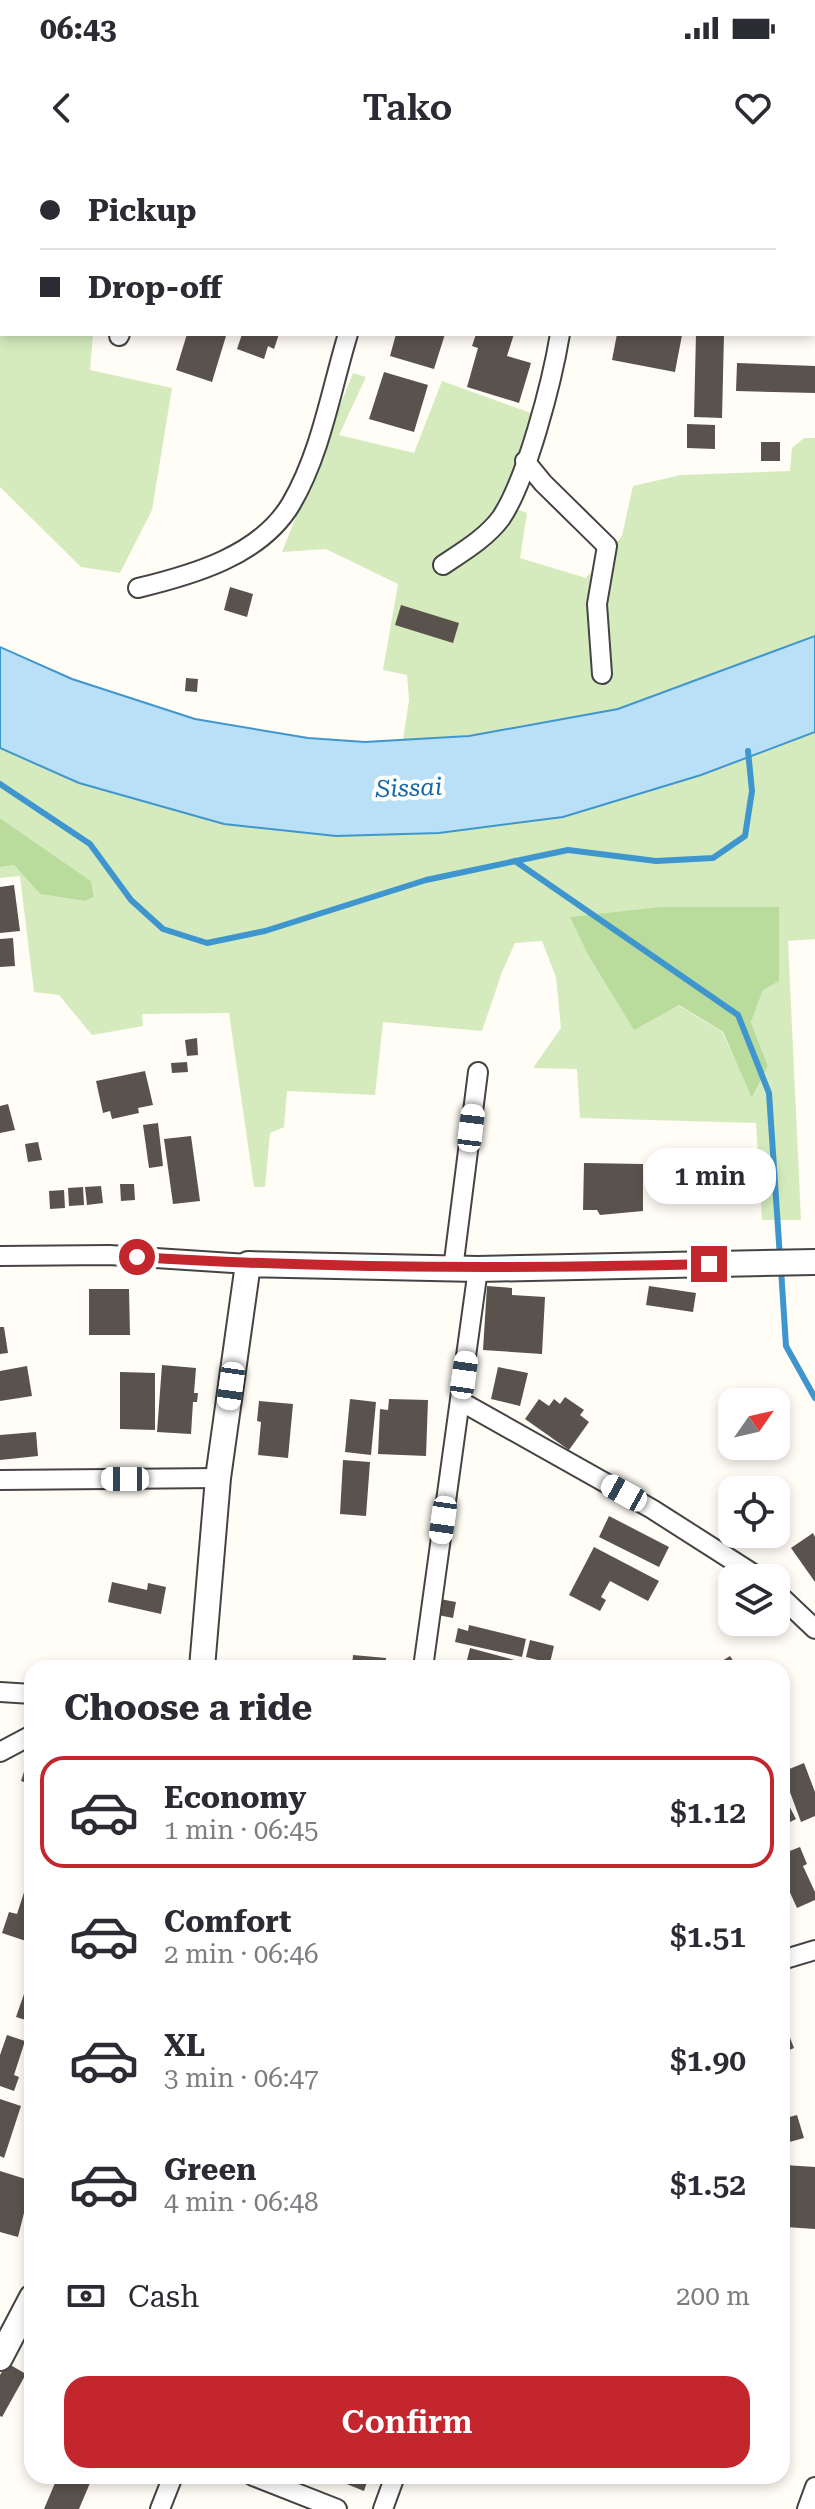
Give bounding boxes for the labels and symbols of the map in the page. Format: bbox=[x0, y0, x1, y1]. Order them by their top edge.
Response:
water label: Sissai bbox=[374, 773, 443, 803]
car bbox=[456, 1103, 486, 1153]
callout: 1 min bbox=[643, 1148, 775, 1204]
route start bbox=[119, 1239, 155, 1275]
route end bbox=[691, 1246, 727, 1282]
car bbox=[449, 1350, 479, 1400]
car bbox=[216, 1361, 246, 1411]
north arrow bbox=[718, 1388, 790, 1460]
car bbox=[101, 1467, 149, 1491]
car bbox=[597, 1471, 651, 1515]
car bbox=[428, 1495, 458, 1545]

